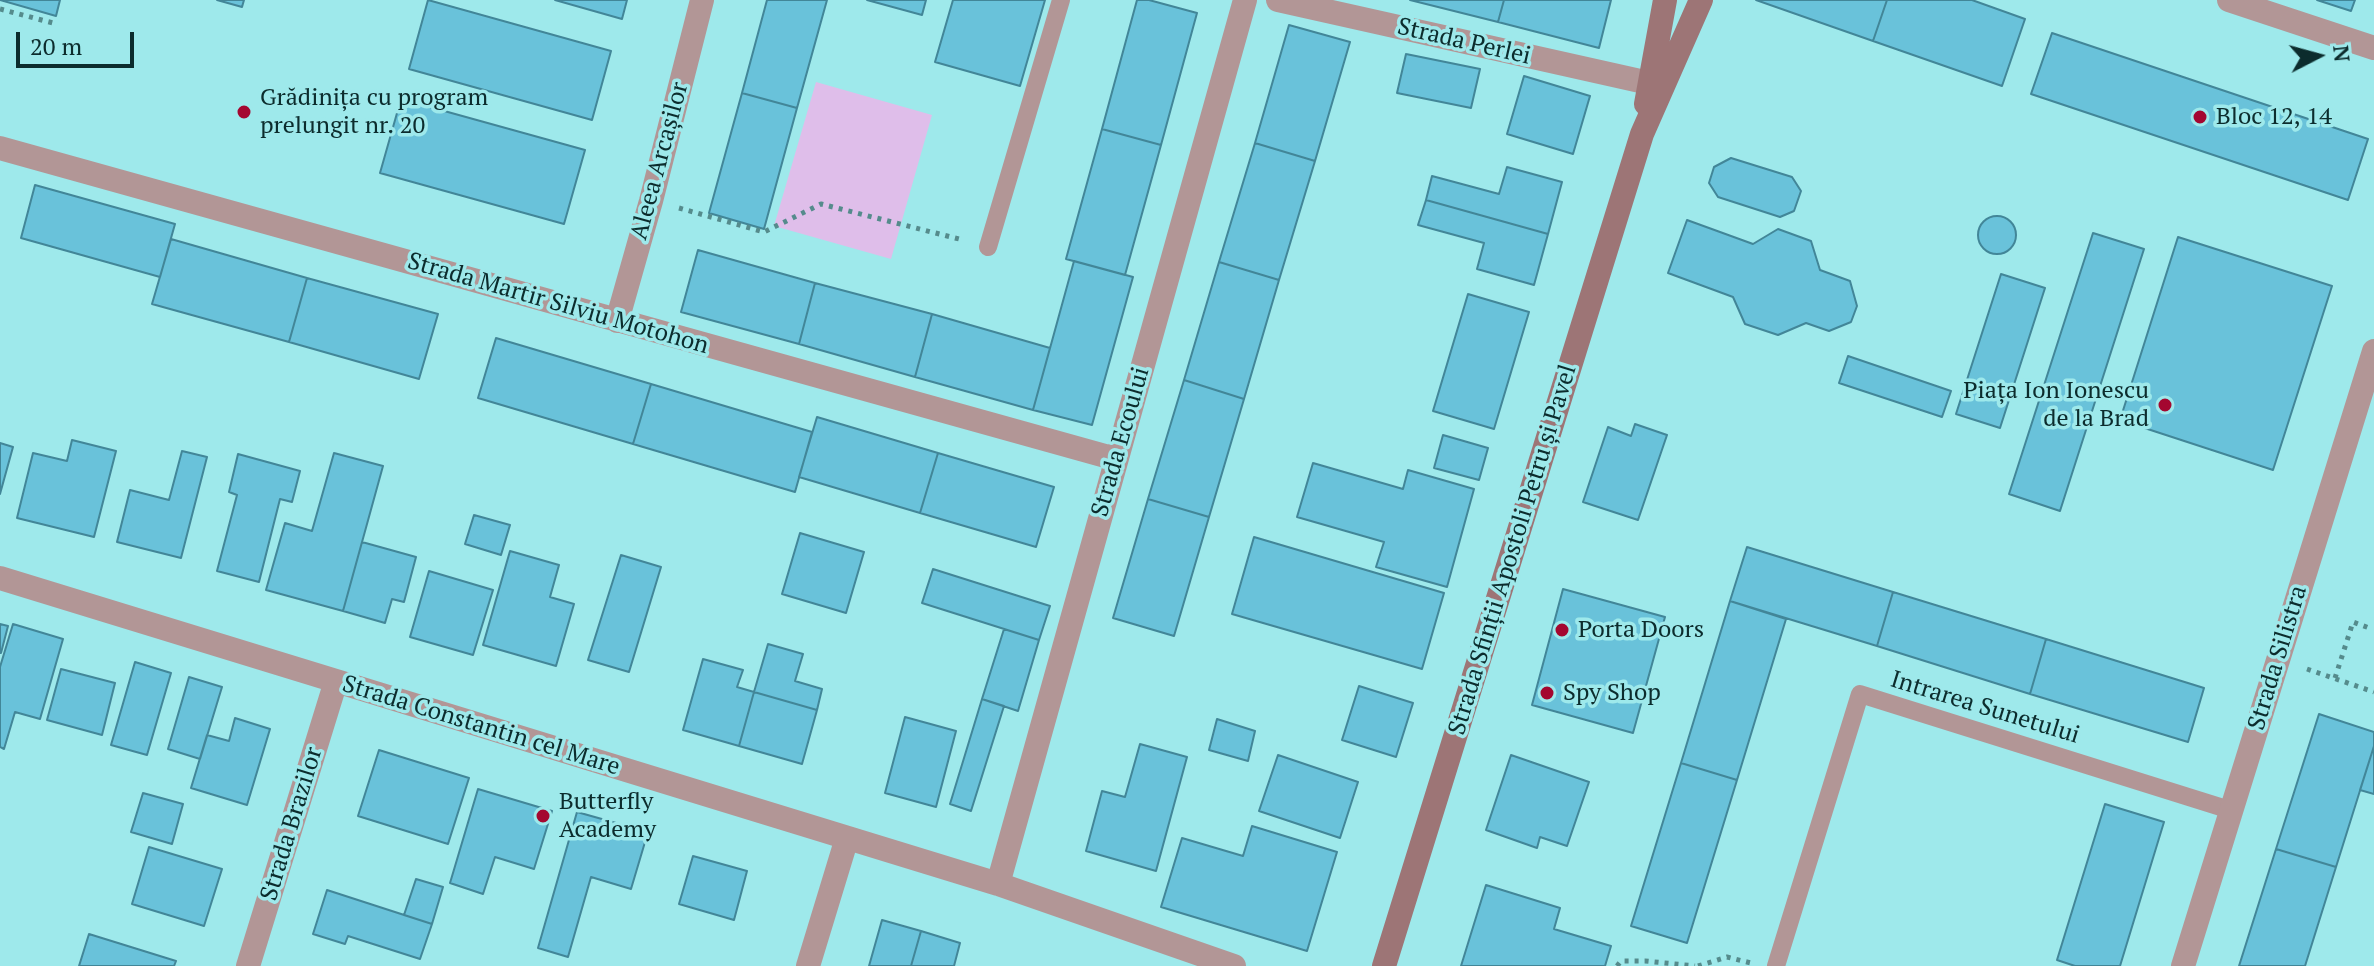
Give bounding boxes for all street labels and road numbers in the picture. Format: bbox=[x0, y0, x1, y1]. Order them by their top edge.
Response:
street label: Strada Perlei bbox=[1395, 13, 1533, 71]
street label: Aleea Arcașilor bbox=[625, 79, 695, 243]
street label: Strada Martir Silviu Motohon bbox=[404, 247, 712, 361]
street label: Strada Sfinții Apostoli Petru și Pavel bbox=[1443, 361, 1583, 739]
street label: Strada Ecoului bbox=[1086, 364, 1156, 520]
street label: Strada Silistra bbox=[2242, 582, 2314, 734]
street label: Intrarea Sunetului bbox=[1887, 666, 2083, 750]
street label: Strada Constantin cel Mare bbox=[339, 670, 623, 782]
street label: Strada Brazilor bbox=[255, 744, 329, 904]

